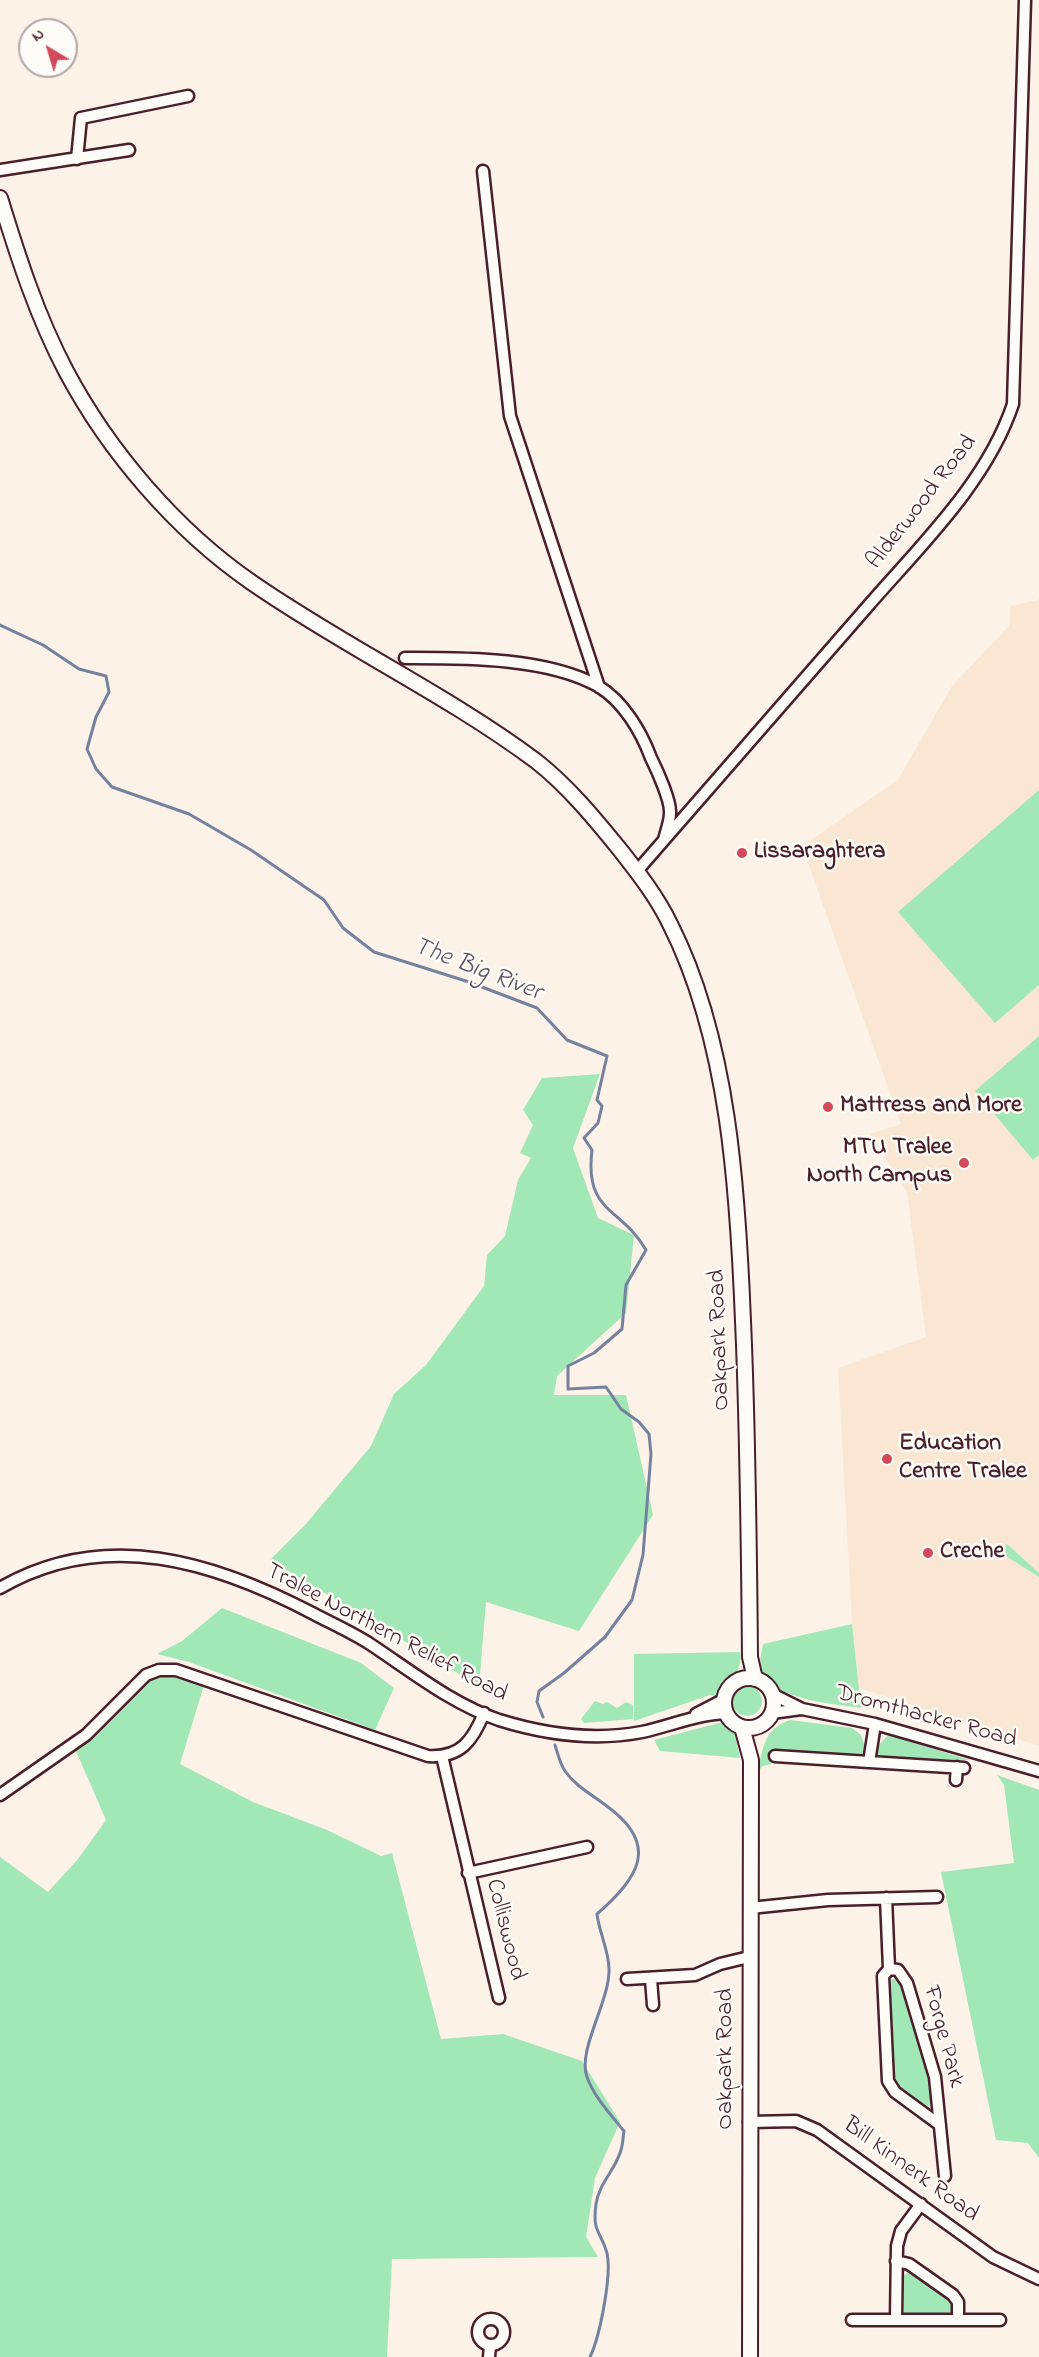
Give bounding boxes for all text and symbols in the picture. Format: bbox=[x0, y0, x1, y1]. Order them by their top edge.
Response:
north arrow bbox=[18, 18, 78, 78]
text: N bbox=[27, 23, 50, 48]
street label: Alderwood Road bbox=[862, 430, 984, 576]
place label: Lissaraghtera bbox=[754, 839, 885, 867]
marker: Lissaraghtera bbox=[735, 846, 749, 860]
water label: The Big River bbox=[408, 932, 546, 1010]
place label: Mattress and More bbox=[840, 1093, 1022, 1121]
marker: Mattress and More bbox=[821, 1100, 835, 1114]
place label: MTU Tralee North Campus bbox=[807, 1135, 952, 1191]
marker: MTU Tralee North Campus bbox=[957, 1156, 971, 1170]
street label: Oakpark Road bbox=[704, 1269, 738, 1411]
place label: Education Centre Tralee bbox=[899, 1431, 1027, 1487]
marker: Education Centre Tralee bbox=[880, 1452, 894, 1466]
place label: Creche bbox=[940, 1539, 1004, 1567]
marker: Creche bbox=[921, 1546, 935, 1560]
street label: Tralee Northern Relief Road bbox=[260, 1558, 512, 1710]
street label: Dromthacker Road bbox=[832, 1680, 1020, 1756]
street label: Colliswood bbox=[478, 1876, 530, 1984]
street label: Forge Park bbox=[915, 1983, 969, 2091]
street label: Oakpark Road bbox=[713, 1988, 741, 2130]
street label: Bill Kinnerk Road bbox=[836, 2112, 984, 2230]

